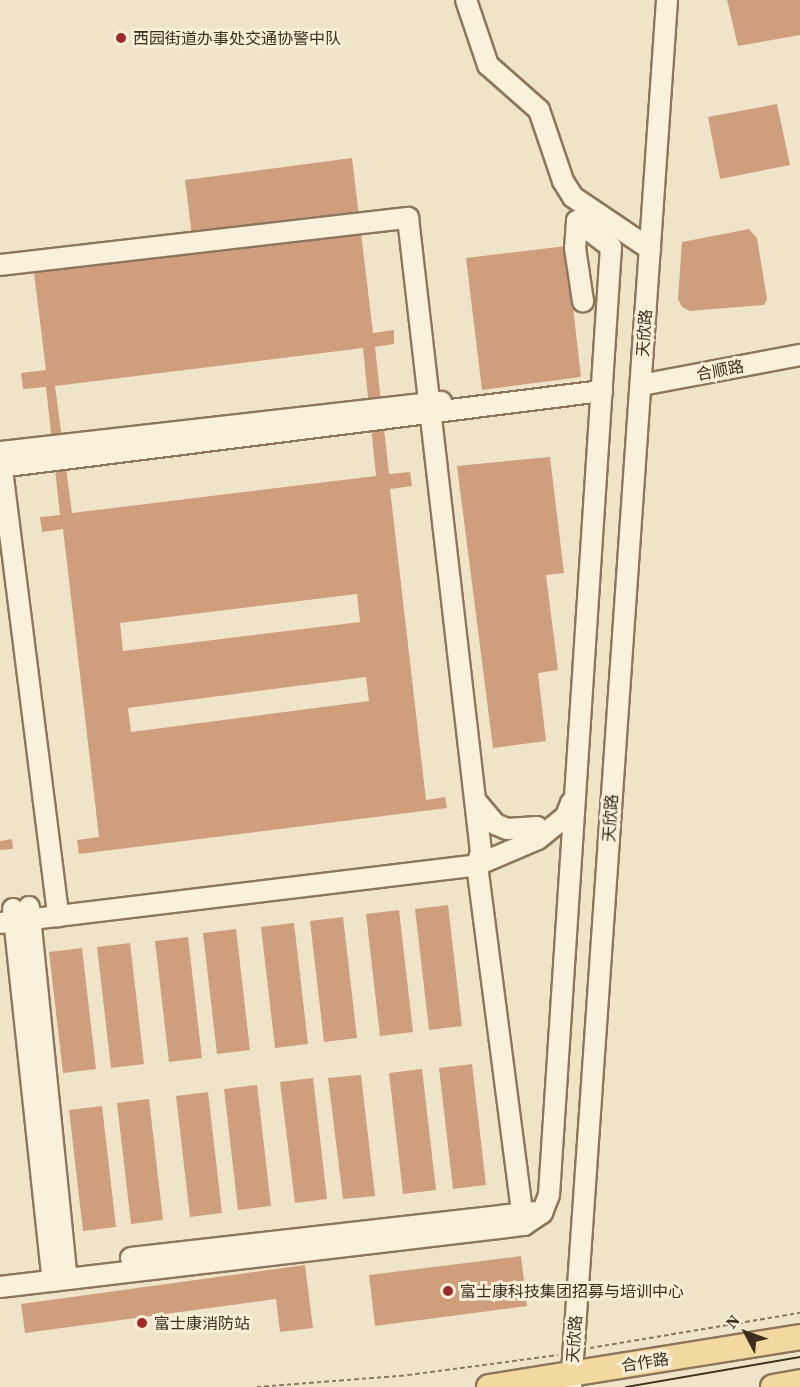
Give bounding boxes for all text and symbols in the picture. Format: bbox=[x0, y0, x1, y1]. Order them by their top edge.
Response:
place label: 西园街道办事处交通协警中队 bbox=[133, 28, 341, 48]
marker: 西园街道办事处交通协警中队 bbox=[114, 31, 128, 45]
street label: 天欣路 bbox=[633, 308, 655, 358]
street label: 合顺路 bbox=[695, 356, 745, 384]
street label: 天欣路 bbox=[599, 793, 621, 843]
place label: 富士康科技集团招募与培训中心 bbox=[460, 1281, 684, 1301]
marker: 富士康科技集团招募与培训中心 bbox=[441, 1284, 455, 1298]
north arrow bbox=[716, 1303, 776, 1363]
text: N bbox=[720, 1310, 745, 1333]
place label: 富士康消防站 bbox=[154, 1313, 250, 1333]
street label: 天欣路 bbox=[563, 1314, 585, 1364]
marker: 富士康消防站 bbox=[135, 1316, 149, 1330]
street label: 合作路 bbox=[620, 1349, 670, 1375]

